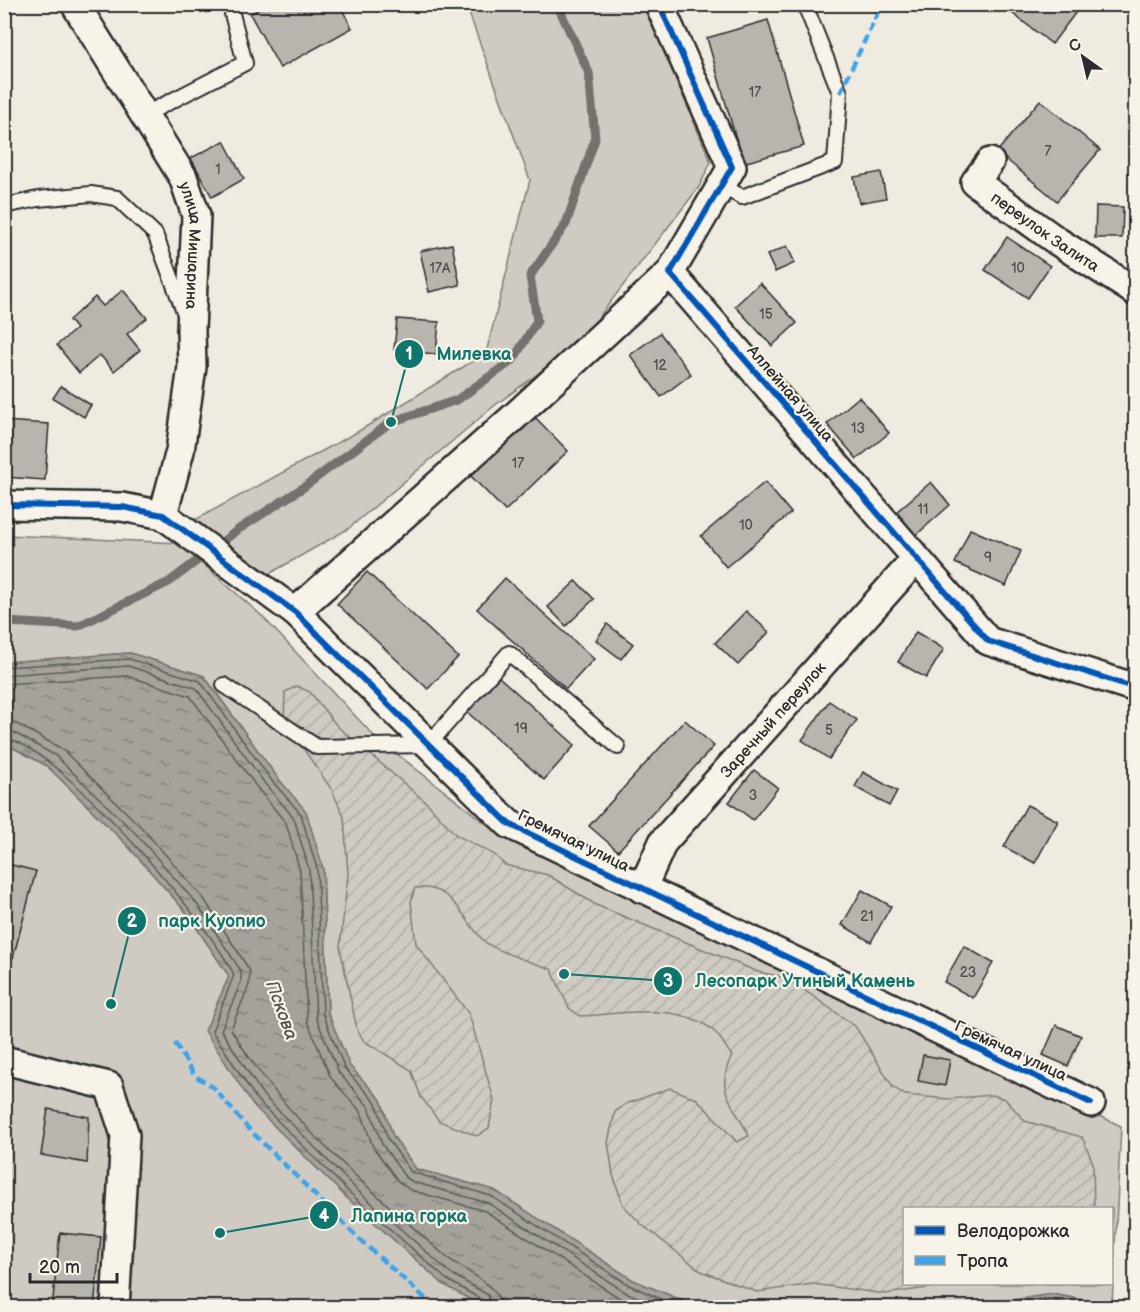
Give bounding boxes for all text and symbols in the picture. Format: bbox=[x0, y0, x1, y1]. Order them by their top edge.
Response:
north arrow bbox=[1053, 27, 1113, 87]
text: С bbox=[1066, 35, 1085, 57]
house number: 17 bbox=[749, 84, 761, 101]
house number: 7 bbox=[1045, 143, 1052, 160]
house number: 1 bbox=[215, 161, 221, 178]
street label: улица Мишарина bbox=[174, 180, 204, 310]
street label: переулок Залита bbox=[987, 189, 1103, 277]
house number: 17А bbox=[430, 260, 451, 277]
house number: 10 bbox=[1011, 260, 1025, 277]
house number: 15 bbox=[759, 306, 773, 323]
callout: Милевка bbox=[394, 336, 523, 372]
street label: Аллейная улица bbox=[742, 341, 837, 447]
text: 1 bbox=[405, 344, 413, 365]
text: Милевка bbox=[436, 344, 512, 365]
house number: 12 bbox=[653, 357, 668, 374]
house number: 13 bbox=[851, 420, 865, 437]
house number: 17 bbox=[512, 455, 524, 472]
house number: 11 bbox=[918, 501, 928, 518]
house number: 10 bbox=[739, 517, 753, 534]
house number: 9 bbox=[984, 549, 992, 566]
street label: Заречный переулок bbox=[717, 658, 831, 782]
house number: 19 bbox=[514, 720, 528, 737]
house number: 5 bbox=[825, 722, 833, 739]
house number: 3 bbox=[749, 787, 757, 804]
street label: Гремячая улица bbox=[515, 806, 633, 877]
callout: парк Куопио bbox=[117, 903, 278, 939]
house number: 21 bbox=[860, 908, 874, 925]
text: 2 bbox=[127, 911, 138, 932]
text: парк Куопио bbox=[158, 911, 266, 932]
callout: Лесопарк Утиный Камень bbox=[653, 963, 927, 999]
house number: 23 bbox=[960, 964, 976, 981]
text: 3 bbox=[663, 971, 673, 992]
text: Лесопарк Утиный Камень bbox=[694, 971, 916, 992]
water label: Пскова bbox=[261, 978, 302, 1043]
street label: Гремячая улица bbox=[951, 1017, 1070, 1086]
callout: Лапина горка bbox=[309, 1197, 479, 1233]
text: 4 bbox=[319, 1206, 330, 1227]
text: Лапина горка bbox=[350, 1206, 468, 1227]
legend bbox=[903, 1207, 1113, 1285]
text: Велодорожка bbox=[957, 1221, 1070, 1242]
scale bar bbox=[30, 1246, 117, 1284]
text: Тропа bbox=[957, 1251, 1008, 1272]
text: 20 m bbox=[39, 1257, 80, 1278]

